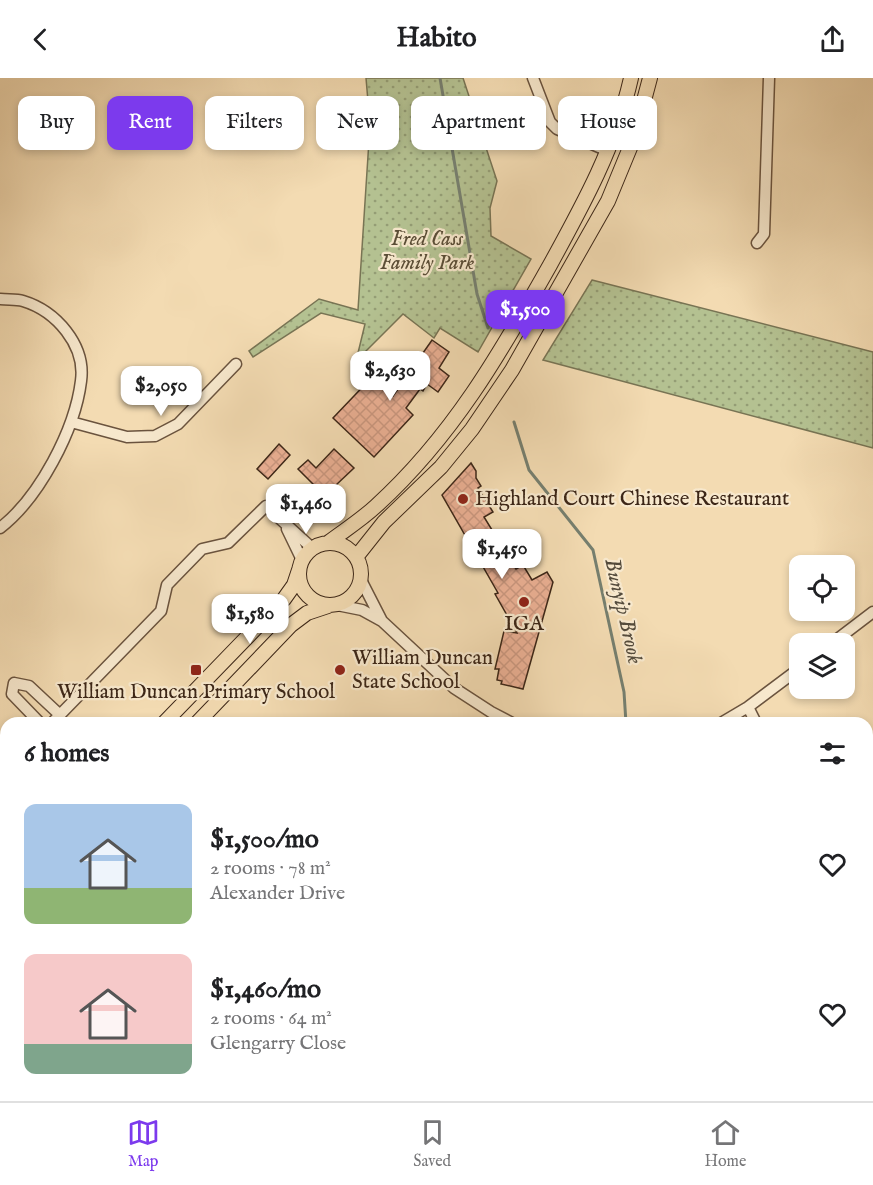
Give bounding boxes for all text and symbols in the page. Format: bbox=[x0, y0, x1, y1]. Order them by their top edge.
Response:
text: Habito bbox=[396, 22, 477, 56]
icon: back bbox=[24, 23, 57, 56]
icon: share bbox=[816, 23, 849, 56]
chip: Buy bbox=[18, 96, 95, 150]
chip: Rent bbox=[107, 96, 193, 150]
chip: Filters bbox=[205, 96, 304, 150]
chip: New bbox=[316, 96, 399, 150]
chip: Apartment bbox=[411, 96, 546, 150]
chip: House bbox=[558, 96, 657, 150]
park label: Fred Cass Family Park bbox=[380, 226, 475, 277]
pin: $1,500 bbox=[476, 290, 574, 341]
text: $1,500 bbox=[500, 297, 550, 322]
pin: $2,630 bbox=[341, 351, 439, 402]
text: $2,630 bbox=[364, 358, 416, 383]
pin: $2,050 bbox=[112, 366, 210, 417]
text: $2,050 bbox=[135, 373, 187, 398]
pin: $1,460 bbox=[257, 484, 355, 535]
place label: Highland Court Chinese Restaurant bbox=[475, 486, 789, 513]
text: $1,460 bbox=[280, 491, 332, 516]
marker: Highland Court Chinese Restaurant bbox=[456, 492, 470, 506]
pin: $1,450 bbox=[453, 529, 551, 580]
text: $1,450 bbox=[476, 536, 528, 561]
water label: Bunyip Brook bbox=[597, 555, 649, 667]
map controls bbox=[789, 555, 855, 699]
button: locate bbox=[789, 555, 855, 621]
pin: $1,580 bbox=[201, 594, 299, 645]
marker: IGA bbox=[517, 595, 531, 609]
text: $1,580 bbox=[226, 601, 274, 626]
place label: IGA bbox=[504, 611, 545, 638]
button: layers bbox=[789, 633, 855, 699]
place label: William Duncan State School bbox=[352, 645, 493, 696]
marker: William Duncan Primary School bbox=[189, 663, 203, 677]
marker: William Duncan State School bbox=[333, 663, 347, 677]
place label: William Duncan Primary School bbox=[57, 679, 335, 706]
text: 6 homes bbox=[24, 737, 109, 770]
icon: filters bbox=[816, 737, 849, 770]
text: $1,500/mo bbox=[210, 823, 319, 856]
icon: home bbox=[72, 828, 144, 900]
icon: heart bbox=[816, 848, 849, 881]
text: 2 rooms · 78 m² bbox=[210, 856, 331, 881]
text: Alexander Drive bbox=[210, 881, 345, 906]
text: $1,460/mo bbox=[210, 973, 321, 1006]
icon: home bbox=[72, 978, 144, 1050]
icon: heart bbox=[816, 998, 849, 1031]
text: 2 rooms · 64 m² bbox=[210, 1006, 332, 1031]
text: Glengarry Close bbox=[210, 1031, 346, 1056]
tab: Map bbox=[127, 1116, 160, 1172]
tab: Saved bbox=[413, 1116, 451, 1172]
tab: Home bbox=[705, 1116, 746, 1172]

